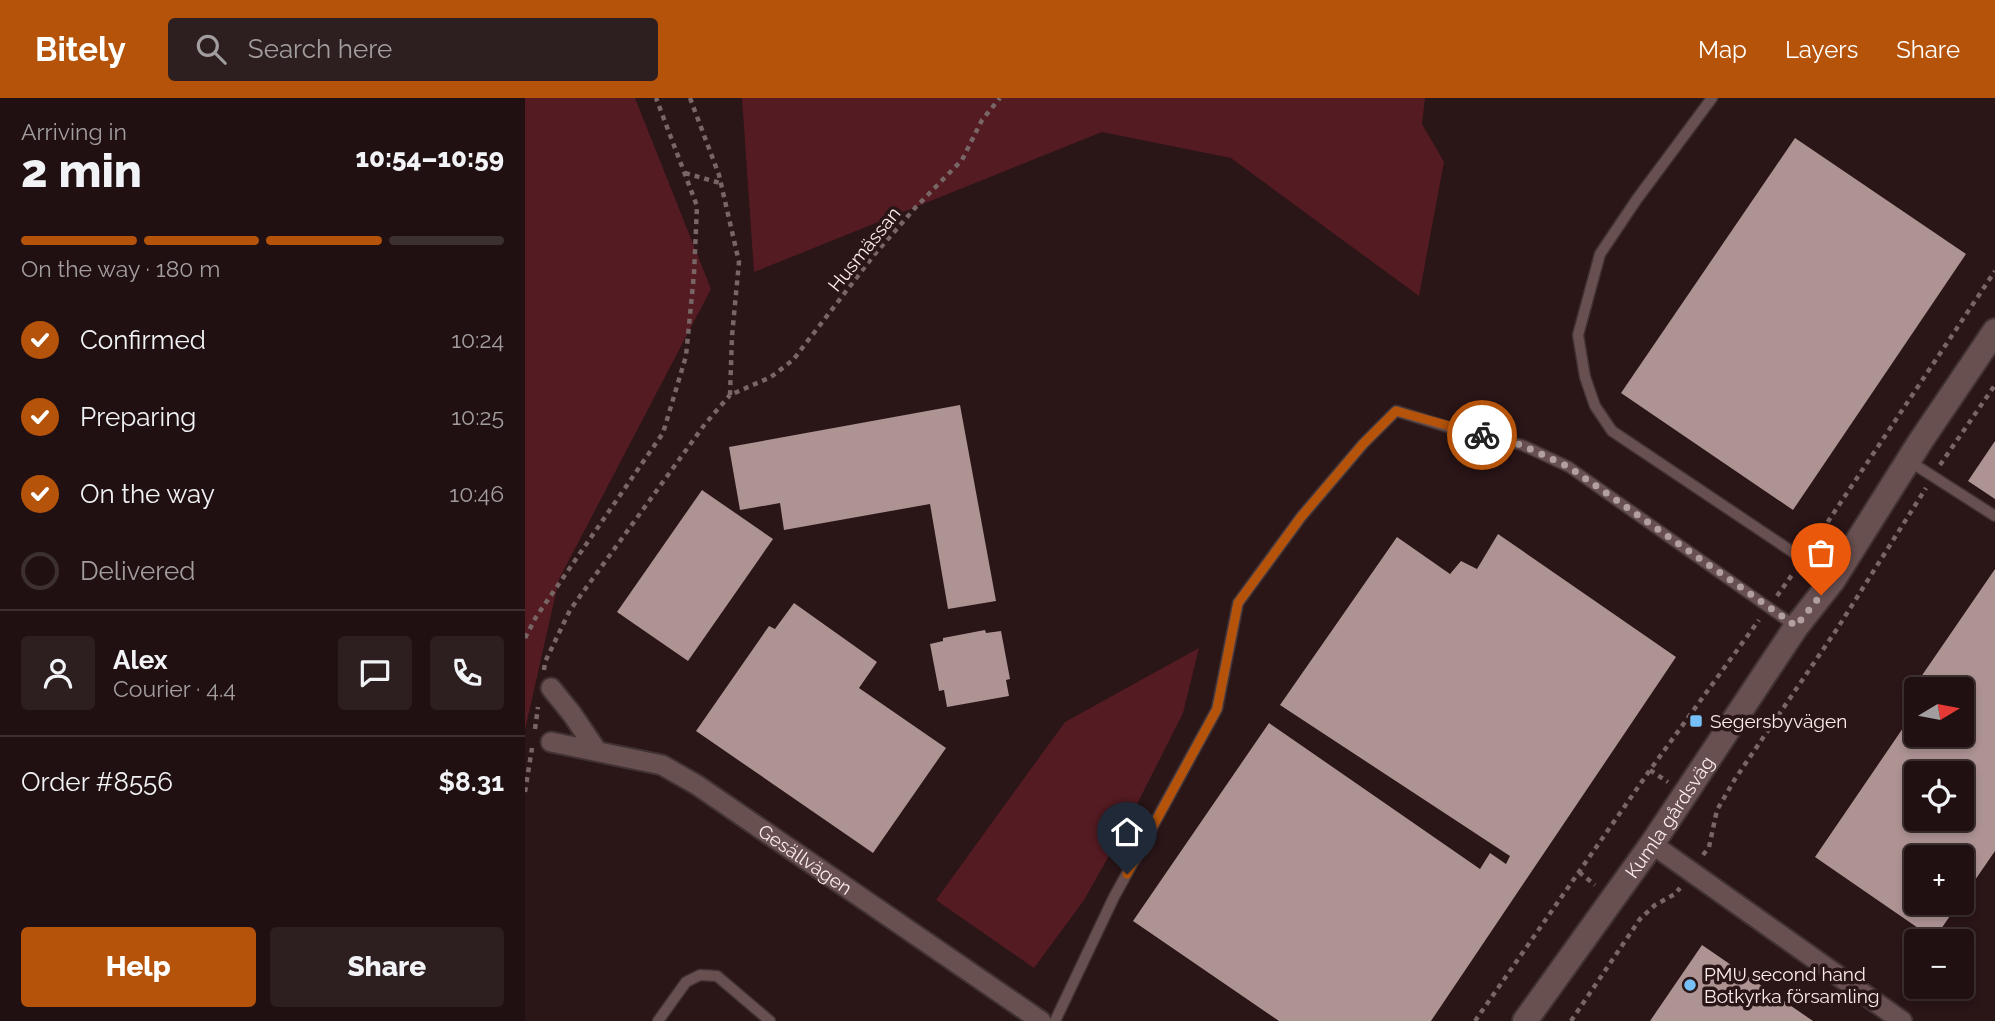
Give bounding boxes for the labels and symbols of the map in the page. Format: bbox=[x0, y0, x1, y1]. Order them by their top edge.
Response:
street label: Husmässan bbox=[823, 202, 905, 296]
courier bbox=[1447, 400, 1517, 470]
pin bbox=[1791, 523, 1851, 595]
north arrow bbox=[1904, 677, 1974, 747]
place label: Segersbyvägen bbox=[1710, 710, 1847, 732]
marker: Segersbyvägen bbox=[1688, 713, 1704, 729]
street label: Kumla gårdsväg bbox=[1620, 752, 1718, 882]
pin bbox=[1097, 802, 1157, 874]
street label: Gesällvägen bbox=[754, 820, 856, 899]
place label: PMU second hand Botkyrka församling bbox=[1704, 963, 1880, 1007]
marker: PMU second hand Botkyrka församling bbox=[1682, 977, 1698, 993]

